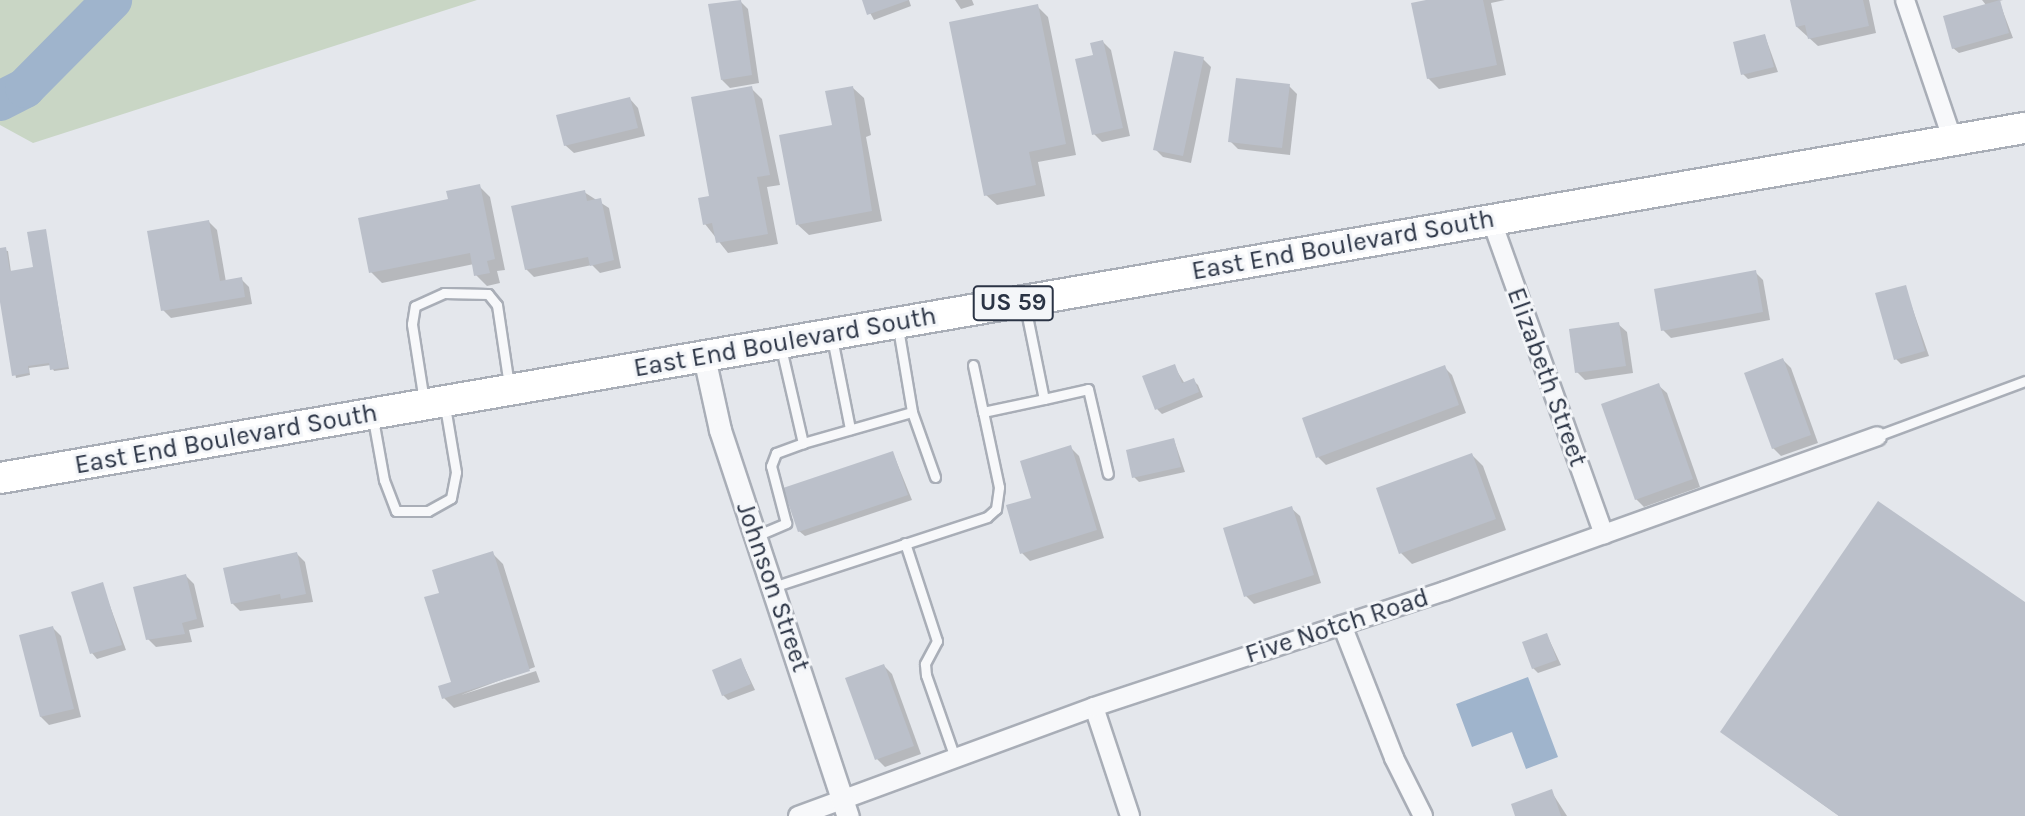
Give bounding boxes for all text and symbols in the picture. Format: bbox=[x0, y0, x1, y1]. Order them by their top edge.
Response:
street label: East End Boulevard South bbox=[1189, 203, 1497, 287]
road number: US 59 bbox=[971, 282, 1055, 324]
street label: Elizabeth Street bbox=[1500, 283, 1594, 471]
street label: East End Boulevard South bbox=[631, 300, 939, 384]
street label: East End Boulevard South bbox=[72, 397, 380, 481]
street label: Johnson Street bbox=[729, 498, 817, 676]
street label: Five Notch Road bbox=[1241, 582, 1433, 670]

